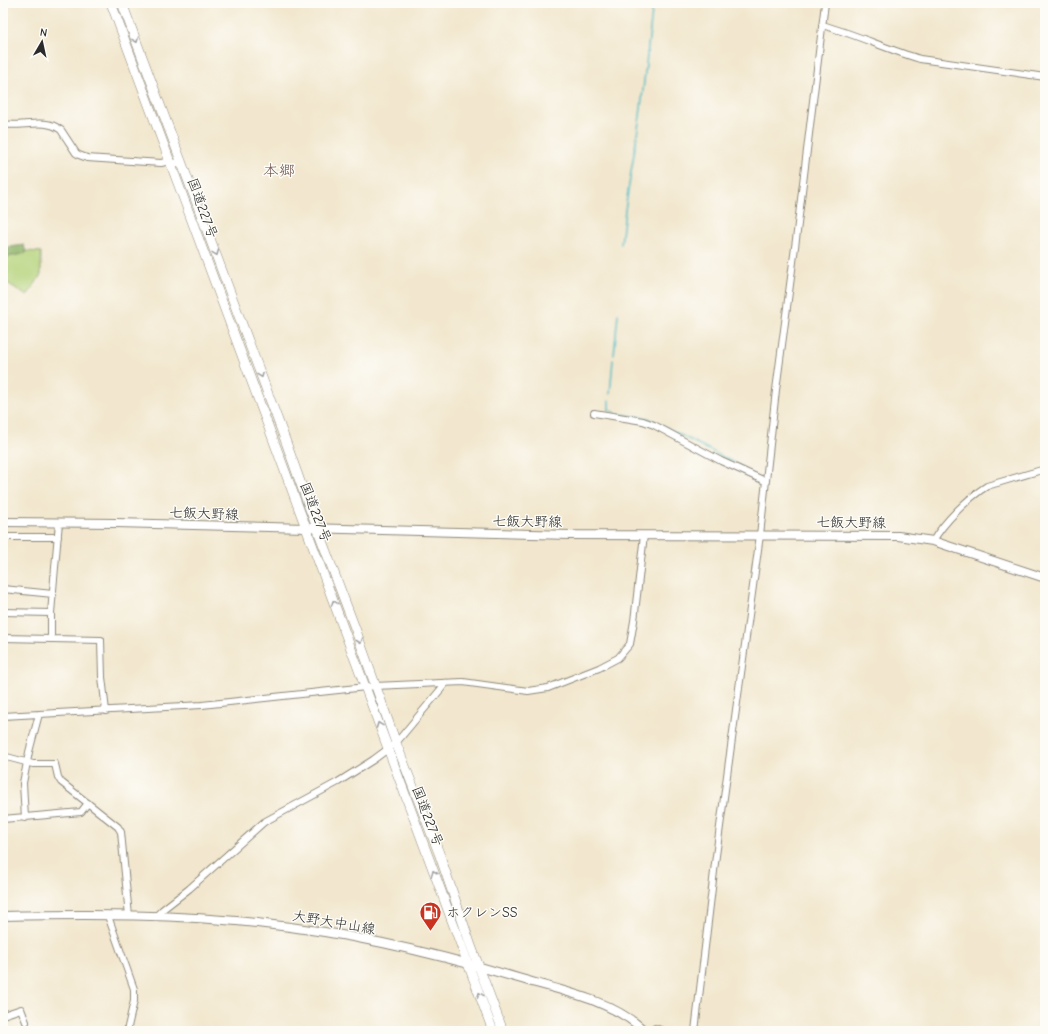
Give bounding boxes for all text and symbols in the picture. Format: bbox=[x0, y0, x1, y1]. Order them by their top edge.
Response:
north arrow bbox=[22, 22, 62, 62]
text: N bbox=[39, 26, 48, 40]
one-way arrow bbox=[131, 36, 139, 43]
district label: 本郷 bbox=[263, 162, 295, 180]
street label: 国道227号 bbox=[184, 176, 221, 241]
one-way arrow bbox=[211, 249, 219, 256]
one-way arrow bbox=[256, 371, 265, 378]
street label: 国道227号 bbox=[296, 480, 335, 545]
street label: 七飯大野線 bbox=[169, 504, 239, 523]
street label: 七飯大野線 bbox=[492, 512, 562, 531]
street label: 七飯大野線 bbox=[816, 513, 886, 532]
one-way arrow bbox=[331, 599, 339, 606]
one-way arrow bbox=[355, 637, 363, 644]
one-way arrow bbox=[375, 721, 383, 728]
street label: 国道227号 bbox=[408, 784, 447, 849]
one-way arrow bbox=[430, 869, 439, 876]
fuel station icon: ホクレンSS bbox=[417, 899, 443, 932]
place label: ホクレンSS bbox=[446, 904, 518, 921]
street label: 大野大中山線 bbox=[291, 907, 377, 938]
one-way arrow bbox=[476, 991, 484, 998]

